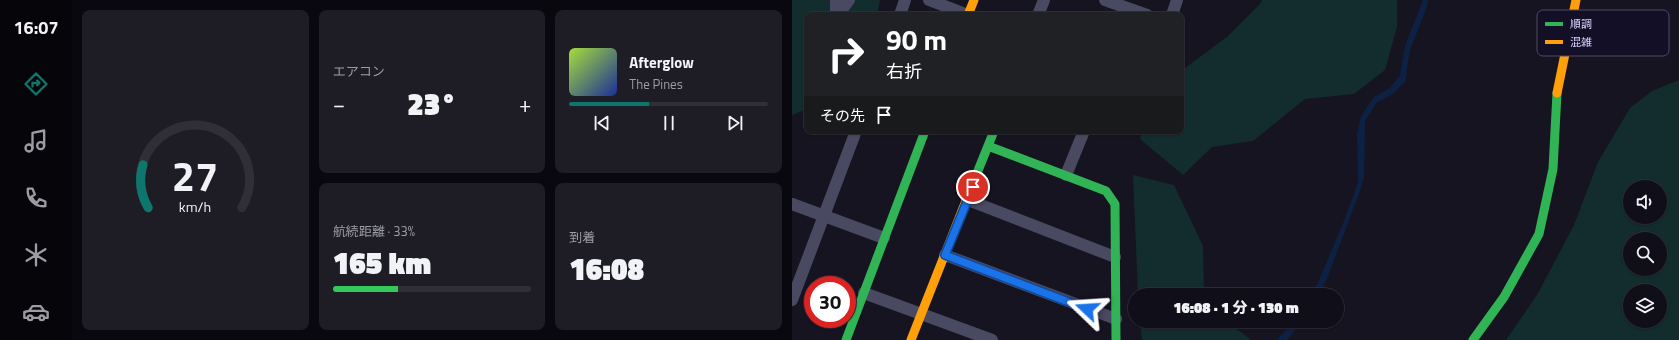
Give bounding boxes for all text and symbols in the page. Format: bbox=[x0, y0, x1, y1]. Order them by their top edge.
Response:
legend bbox=[1537, 10, 1669, 56]
text: 16:07 bbox=[14, 14, 58, 41]
text: 順調 bbox=[1570, 16, 1592, 32]
text: 90 m bbox=[886, 18, 947, 61]
icon: right bbox=[820, 28, 872, 80]
text: 混雑 bbox=[1570, 34, 1592, 50]
text: Afterglow bbox=[629, 51, 694, 74]
text: 右折 bbox=[886, 58, 922, 85]
text: エアコン bbox=[333, 61, 385, 81]
icon: directions bbox=[22, 70, 50, 98]
text: The Pines bbox=[629, 74, 683, 94]
text: 23° bbox=[407, 81, 457, 127]
text: − bbox=[333, 87, 345, 121]
text: + bbox=[519, 87, 531, 121]
text: その先 bbox=[820, 104, 865, 127]
icon: arrive bbox=[873, 104, 895, 126]
icon: previous bbox=[591, 112, 613, 134]
icon: pause bbox=[658, 112, 680, 134]
icon: next bbox=[724, 112, 746, 134]
icon: music bbox=[22, 127, 50, 155]
text: 27 bbox=[172, 144, 219, 207]
pin bbox=[956, 170, 990, 204]
icon: arrive bbox=[962, 176, 984, 198]
map controls bbox=[1623, 180, 1667, 328]
button: sound bbox=[1623, 180, 1667, 224]
icon: phone bbox=[22, 184, 50, 212]
text: km/h bbox=[179, 196, 212, 218]
text: 航続距離 · 33% bbox=[333, 221, 415, 241]
text: 到着 bbox=[569, 227, 595, 247]
button: search bbox=[1623, 232, 1667, 276]
text: 165 km bbox=[333, 240, 431, 286]
icon: climate bbox=[22, 241, 50, 269]
text: 16:08 bbox=[569, 246, 644, 292]
speed limit sign: 30 bbox=[804, 276, 856, 328]
button: layers bbox=[1623, 284, 1667, 328]
position arrow bbox=[1066, 288, 1108, 330]
text: 16:08 · 1 分 · 130 m bbox=[1173, 296, 1299, 319]
icon: car bbox=[22, 298, 50, 326]

